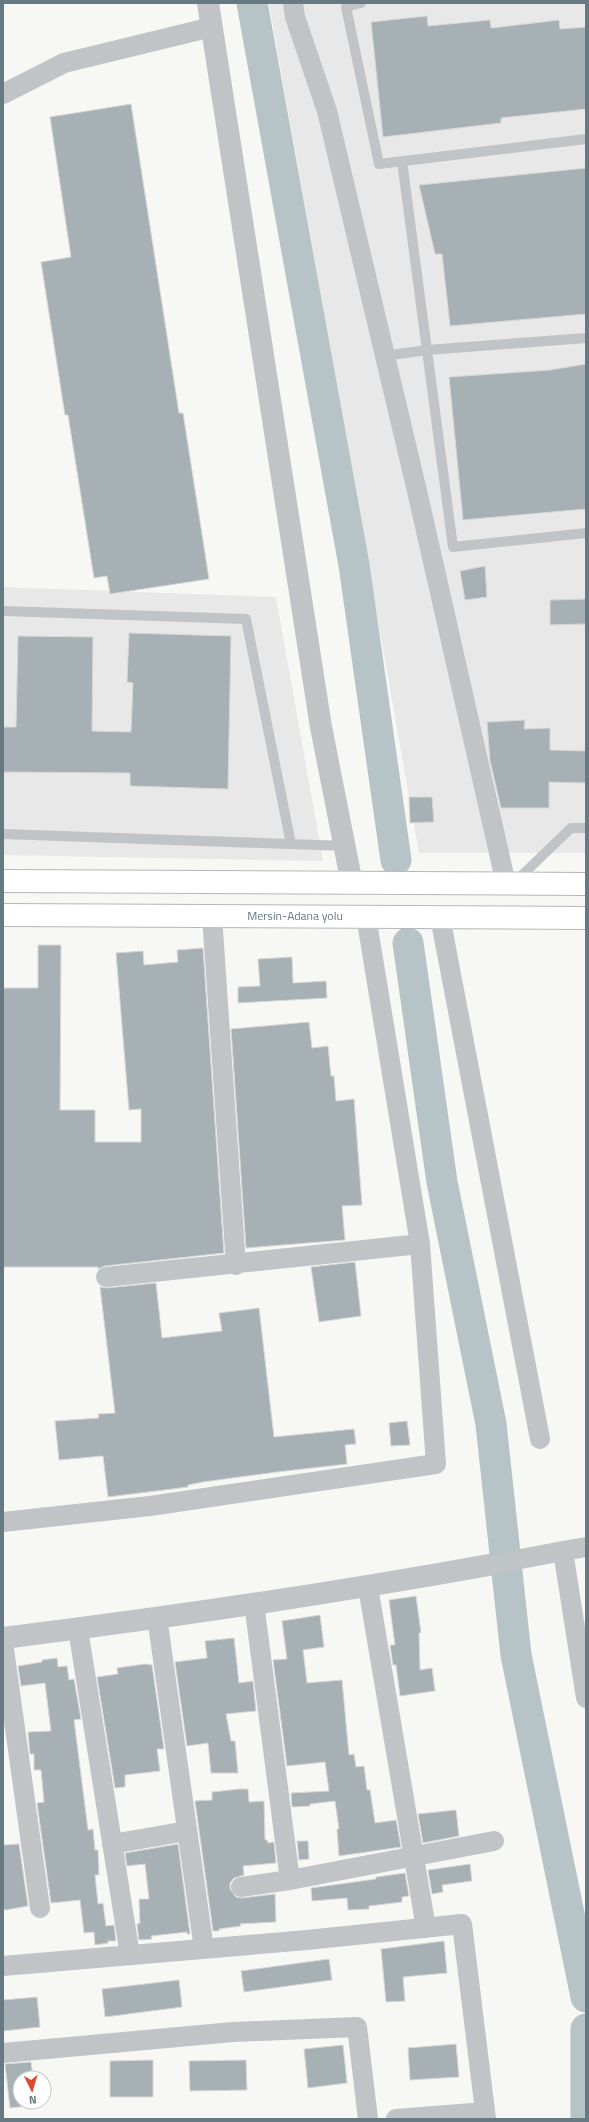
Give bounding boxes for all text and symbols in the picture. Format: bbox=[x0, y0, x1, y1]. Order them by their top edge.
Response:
street label: Mersin-Adana yolu bbox=[247, 906, 343, 925]
north arrow bbox=[12, 2070, 52, 2110]
text: N bbox=[28, 2092, 37, 2108]

